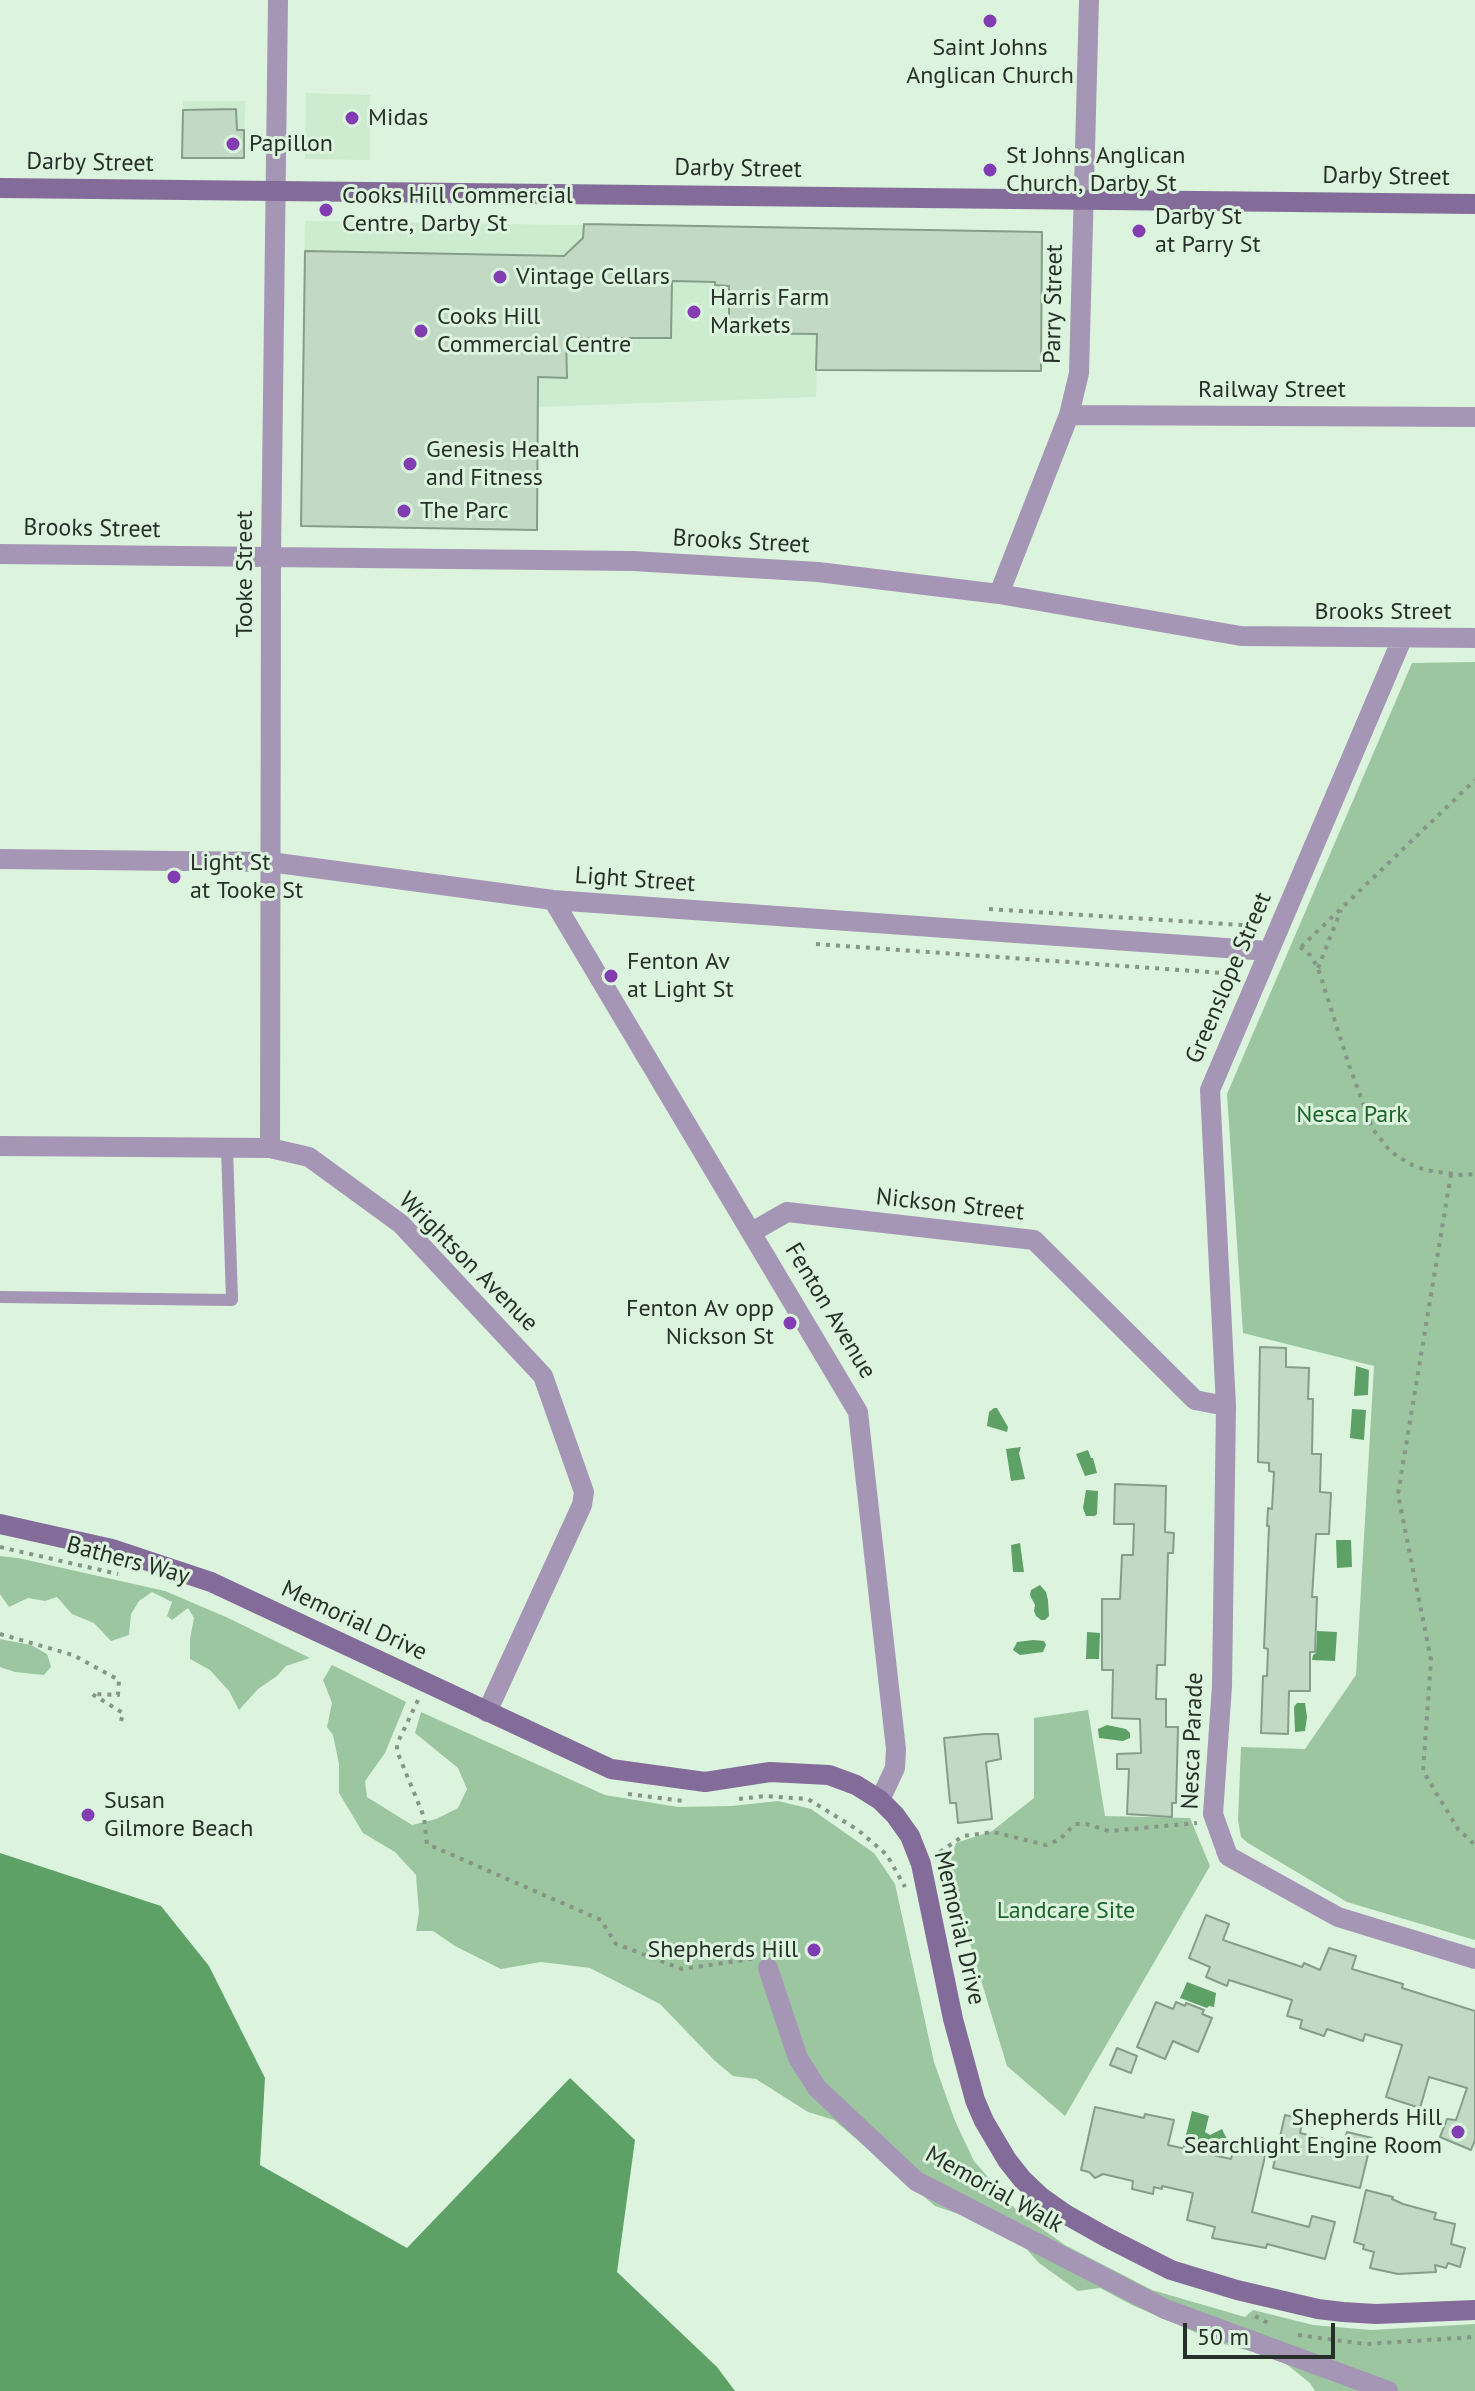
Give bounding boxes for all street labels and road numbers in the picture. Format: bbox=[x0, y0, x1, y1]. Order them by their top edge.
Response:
street label: Darby Street bbox=[26, 147, 154, 179]
street label: Darby Street bbox=[674, 153, 802, 185]
street label: Darby Street bbox=[1322, 161, 1450, 193]
street label: Parry Street bbox=[1039, 244, 1069, 364]
street label: Railway Street bbox=[1198, 376, 1346, 404]
street label: Tooke Street bbox=[231, 510, 259, 638]
street label: Brooks Street bbox=[23, 513, 161, 545]
street label: Brooks Street bbox=[672, 524, 810, 560]
street label: Brooks Street bbox=[1314, 598, 1452, 626]
street label: Light Street bbox=[574, 861, 696, 899]
street label: Greenslope Street bbox=[1180, 888, 1278, 1068]
street label: Nickson Street bbox=[875, 1183, 1025, 1227]
street label: Wrightson Avenue bbox=[392, 1186, 544, 1338]
street label: Fenton Avenue bbox=[778, 1238, 882, 1384]
street label: Bathers Way bbox=[63, 1531, 193, 1591]
street label: Memorial Drive bbox=[277, 1575, 431, 1667]
street label: Nesca Parade bbox=[1176, 1672, 1210, 1810]
street label: Memorial Drive bbox=[927, 1848, 991, 2008]
street label: Memorial Walk bbox=[920, 2140, 1068, 2240]

